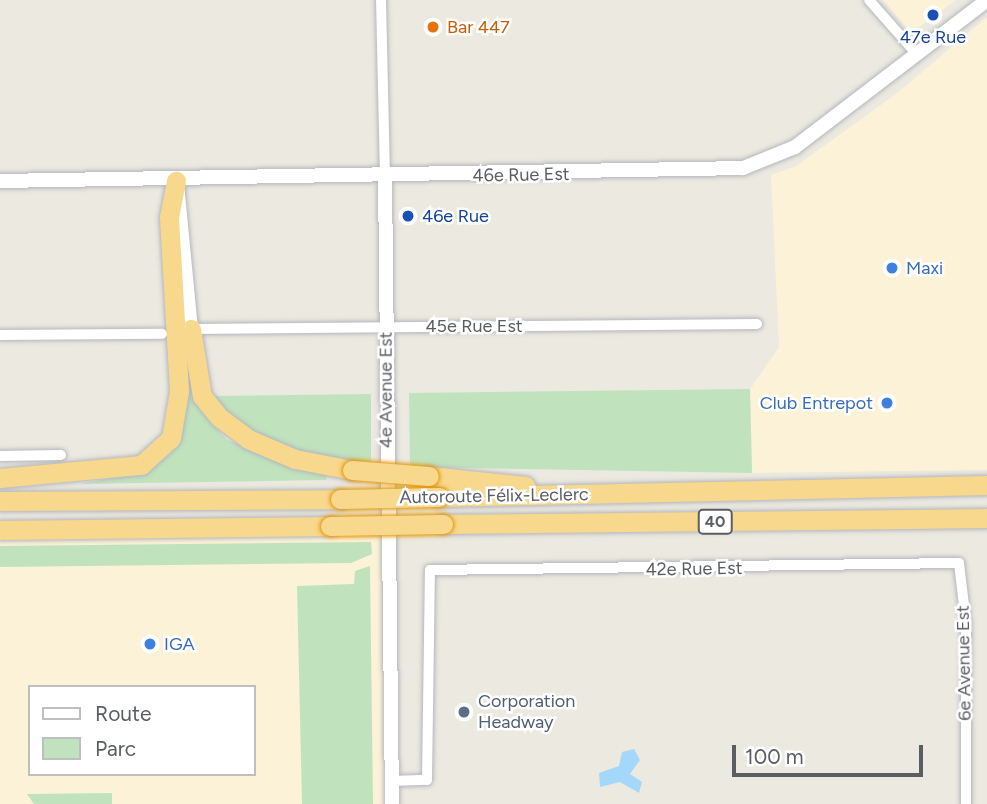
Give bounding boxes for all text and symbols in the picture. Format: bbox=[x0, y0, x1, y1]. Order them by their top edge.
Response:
marker: 47e Rue bbox=[925, 7, 941, 23]
place label: Bar 447 bbox=[447, 16, 510, 38]
marker: Bar 447 bbox=[425, 19, 441, 35]
place label: 47e Rue bbox=[900, 26, 966, 48]
street label: 46e Rue Est bbox=[472, 163, 570, 187]
place label: 46e Rue bbox=[422, 205, 489, 227]
marker: 46e Rue bbox=[400, 208, 416, 224]
place label: Maxi bbox=[906, 257, 943, 279]
marker: Maxi bbox=[884, 260, 900, 276]
street label: 45e Rue Est bbox=[425, 315, 523, 337]
street label: 4e Avenue Est bbox=[375, 332, 397, 448]
place label: Club Entrepot bbox=[760, 392, 873, 414]
marker: Club Entrepot bbox=[879, 395, 895, 411]
street label: Autoroute Félix-Leclerc bbox=[399, 484, 589, 508]
road number: 40 bbox=[698, 509, 732, 534]
street label: 42e Rue Est bbox=[645, 557, 743, 581]
street label: 6e Avenue Est bbox=[952, 605, 976, 721]
place label: IGA bbox=[164, 633, 195, 655]
marker: IGA bbox=[142, 636, 158, 652]
legend bbox=[28, 685, 256, 776]
place label: Corporation Headway bbox=[478, 691, 575, 734]
text: Route bbox=[95, 701, 151, 726]
marker: Corporation Headway bbox=[456, 704, 472, 720]
scale bar bbox=[735, 730, 926, 774]
text: Parc bbox=[95, 736, 136, 761]
text: 100 m bbox=[745, 744, 804, 769]

